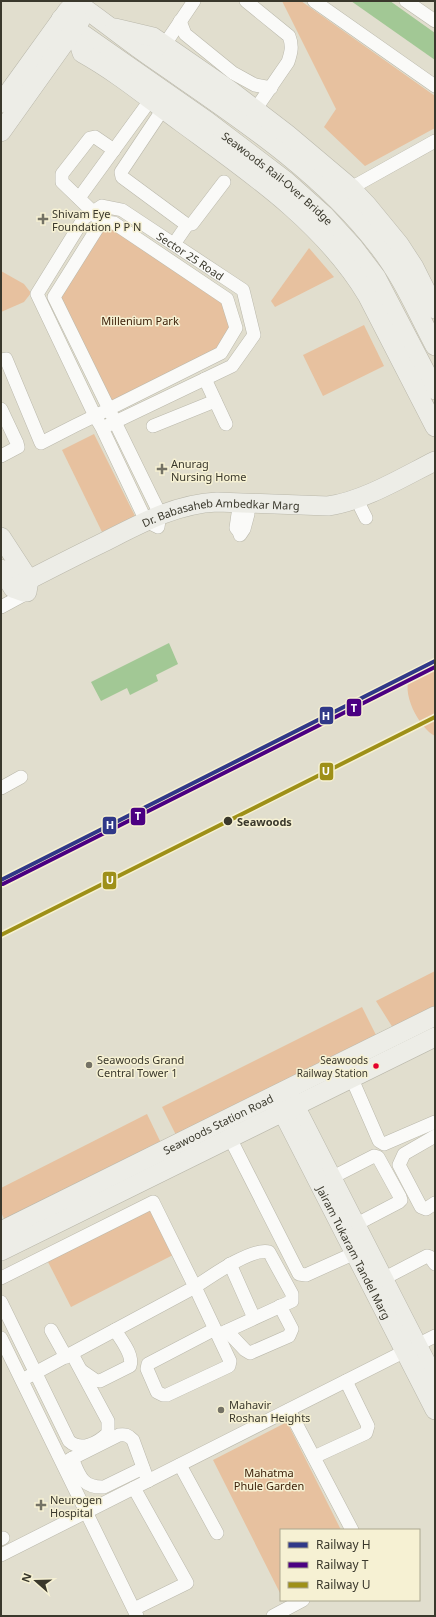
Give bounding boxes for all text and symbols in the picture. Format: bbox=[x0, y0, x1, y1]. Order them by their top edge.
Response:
street label: Seawoods Rail-Over Bridge bbox=[219, 128, 337, 228]
place label: Shivam Eye Foundation P P N bbox=[52, 206, 141, 234]
marker: Shivam Eye Foundation P P N bbox=[37, 213, 49, 225]
street label: Sector 25 Road bbox=[154, 228, 227, 283]
park label: Millenium Park bbox=[101, 313, 179, 328]
place label: Anurag Nursing Home bbox=[171, 456, 247, 484]
marker: Anurag Nursing Home bbox=[156, 463, 168, 475]
street label: Dr. Babasaheb Ambedkar Marg bbox=[139, 494, 300, 530]
line badge: T bbox=[346, 698, 362, 717]
text: T bbox=[351, 700, 358, 715]
line badge: H bbox=[319, 706, 334, 725]
text: H bbox=[322, 708, 330, 723]
line badge: U bbox=[319, 762, 334, 781]
text: U bbox=[322, 763, 330, 778]
line badge: T bbox=[130, 807, 146, 826]
text: T bbox=[135, 808, 142, 823]
place label: Seawoods bbox=[237, 814, 292, 829]
marker: Seawoods bbox=[222, 815, 234, 827]
line badge: H bbox=[102, 816, 117, 835]
text: H bbox=[106, 817, 114, 832]
line badge: U bbox=[102, 871, 117, 890]
text: U bbox=[106, 872, 114, 887]
place label: Seawoods Grand Central Tower 1 bbox=[97, 1052, 184, 1080]
place label: Seawoods Railway Station bbox=[297, 1053, 368, 1080]
marker: Seawoods Grand Central Tower 1 bbox=[84, 1060, 94, 1070]
marker: Seawoods Railway Station bbox=[371, 1061, 381, 1071]
street label: Seawoods Station Road bbox=[160, 1090, 275, 1157]
street label: Jairam Tukaram Tandel Marg bbox=[314, 1182, 395, 1322]
place label: Mahavir Roshan Heights bbox=[229, 1397, 310, 1425]
marker: Mahavir Roshan Heights bbox=[216, 1405, 226, 1415]
park label: Mahatma Phule Garden bbox=[234, 1465, 304, 1493]
place label: Neurogen Hospital bbox=[50, 1492, 102, 1520]
marker: Neurogen Hospital bbox=[35, 1499, 47, 1511]
legend bbox=[280, 1529, 420, 1601]
text: Railway H bbox=[316, 1536, 371, 1553]
text: Railway T bbox=[316, 1556, 369, 1573]
north arrow bbox=[16, 1561, 56, 1601]
text: N bbox=[18, 1571, 35, 1584]
text: Railway U bbox=[316, 1576, 371, 1593]

